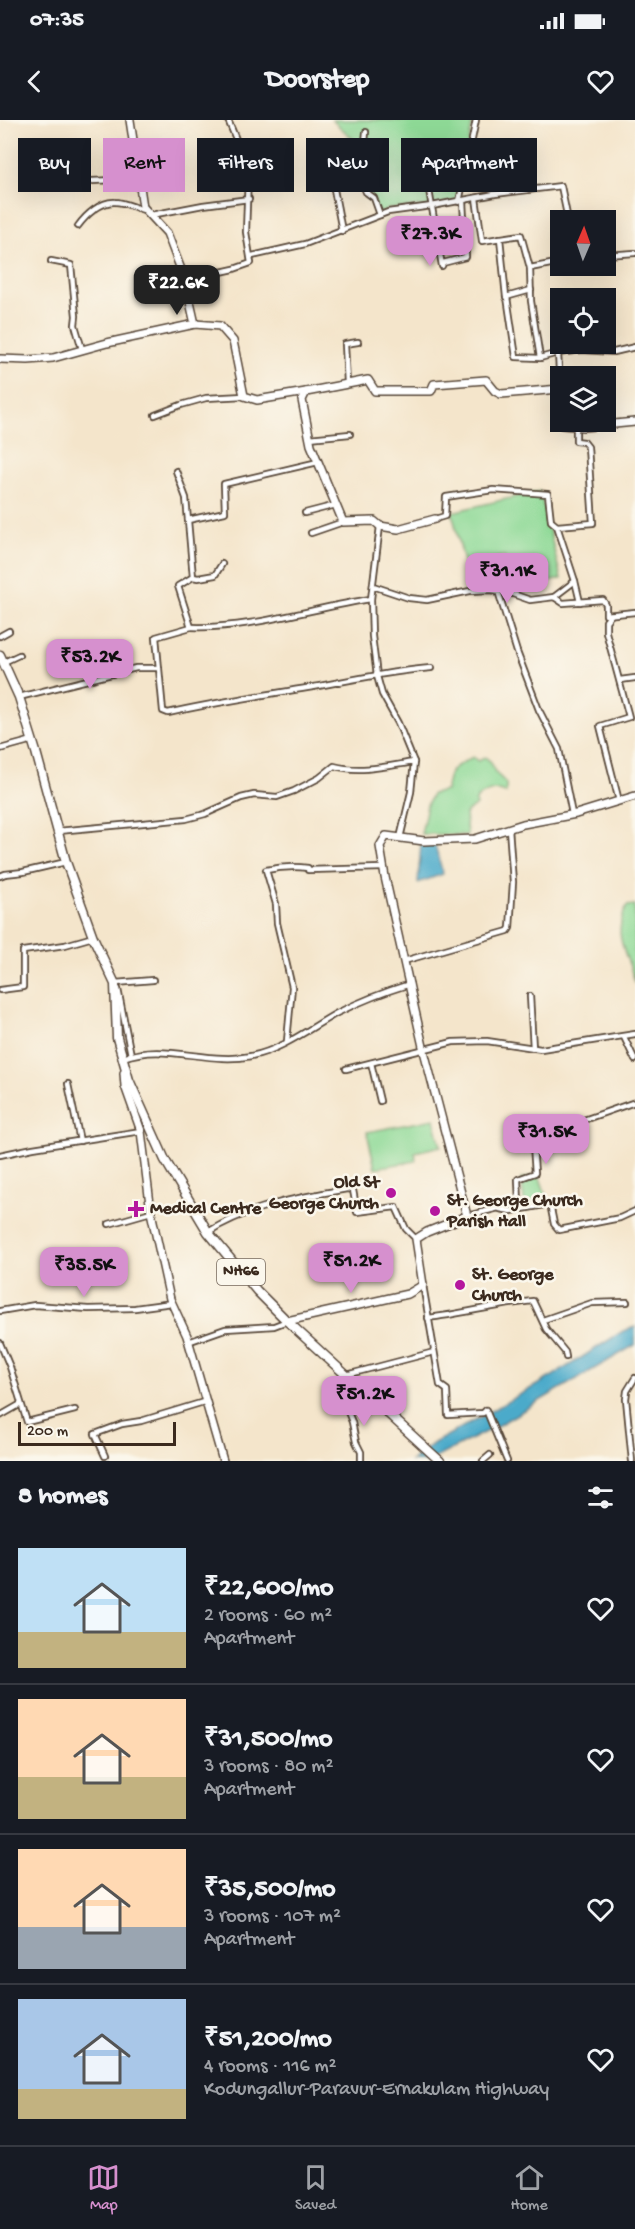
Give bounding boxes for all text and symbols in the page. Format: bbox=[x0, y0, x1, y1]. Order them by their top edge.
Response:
text: 07:35 bbox=[30, 8, 84, 34]
icon: back bbox=[18, 65, 51, 98]
text: Doorstep bbox=[266, 65, 369, 97]
icon: heart bbox=[584, 65, 617, 98]
chip: Buy bbox=[18, 138, 91, 192]
chip: Rent bbox=[103, 138, 185, 192]
chip: Filters bbox=[197, 138, 294, 192]
chip: New bbox=[306, 138, 389, 192]
chip: Apartment bbox=[401, 138, 537, 192]
north arrow bbox=[550, 210, 616, 276]
map controls bbox=[550, 210, 616, 432]
pin: ₹27.3K bbox=[381, 216, 479, 267]
text: ₹27.3K bbox=[400, 224, 460, 247]
pin: ₹22.6K bbox=[128, 265, 226, 316]
text: ₹22.6K bbox=[148, 273, 206, 296]
button: locate bbox=[550, 288, 616, 354]
button: layers bbox=[550, 366, 616, 432]
pin: ₹31.1K bbox=[458, 553, 556, 604]
text: ₹31.1K bbox=[479, 561, 535, 584]
pin: ₹53.2K bbox=[41, 639, 139, 690]
text: ₹53.2K bbox=[60, 647, 120, 670]
pin: ₹31.5K bbox=[497, 1114, 595, 1165]
text: ₹31.5K bbox=[517, 1122, 575, 1145]
place label: Old St George Church bbox=[269, 1173, 381, 1215]
marker: Old St George Church bbox=[384, 1186, 398, 1200]
place label: St. George Church Parish Hall bbox=[446, 1191, 583, 1233]
place label: Medical Centre bbox=[150, 1199, 262, 1220]
marker: Medical Centre bbox=[127, 1200, 145, 1218]
marker: St. George Church Parish Hall bbox=[428, 1204, 442, 1218]
pin: ₹51.2K bbox=[302, 1243, 400, 1294]
pin: ₹35.5K bbox=[35, 1247, 133, 1298]
text: ₹51.2K bbox=[322, 1251, 380, 1274]
text: ₹35.5K bbox=[54, 1255, 114, 1278]
road number: NH66 bbox=[217, 1259, 265, 1285]
place label: St. George Church bbox=[471, 1265, 554, 1307]
marker: St. George Church bbox=[453, 1278, 467, 1292]
pin: ₹51.2K bbox=[315, 1376, 413, 1427]
text: ₹51.2K bbox=[335, 1384, 393, 1407]
scale bar bbox=[18, 1419, 176, 1446]
text: 200 m bbox=[27, 1423, 68, 1442]
icon: filters bbox=[584, 1481, 617, 1514]
text: 8 homes bbox=[18, 1482, 107, 1513]
icon: home bbox=[66, 1572, 138, 1644]
text: ₹22,600/mo bbox=[204, 1574, 333, 1605]
icon: heart bbox=[584, 1592, 617, 1625]
text: 2 rooms · 60 m² bbox=[204, 1605, 332, 1628]
text: Apartment bbox=[204, 1628, 294, 1651]
icon: home bbox=[66, 1723, 138, 1795]
text: ₹31,500/mo bbox=[204, 1725, 332, 1756]
icon: heart bbox=[584, 1743, 617, 1776]
text: 3 rooms · 80 m² bbox=[204, 1756, 333, 1779]
text: Apartment bbox=[204, 1779, 294, 1802]
icon: home bbox=[66, 1873, 138, 1945]
text: ₹35,500/mo bbox=[204, 1875, 336, 1906]
icon: heart bbox=[584, 1893, 617, 1926]
text: 3 rooms · 107 m² bbox=[204, 1906, 341, 1929]
text: Apartment bbox=[204, 1929, 294, 1952]
icon: home bbox=[66, 2023, 138, 2095]
text: ₹51,200/mo bbox=[204, 2025, 332, 2056]
icon: heart bbox=[584, 2043, 617, 2076]
text: 4 rooms · 116 m² bbox=[204, 2056, 337, 2079]
text: Kodungallur-Paravur-Ernakulam Highway bbox=[204, 2079, 549, 2102]
tab: Map bbox=[87, 2161, 120, 2216]
tab: Saved bbox=[295, 2161, 336, 2216]
tab: Home bbox=[511, 2161, 548, 2216]

